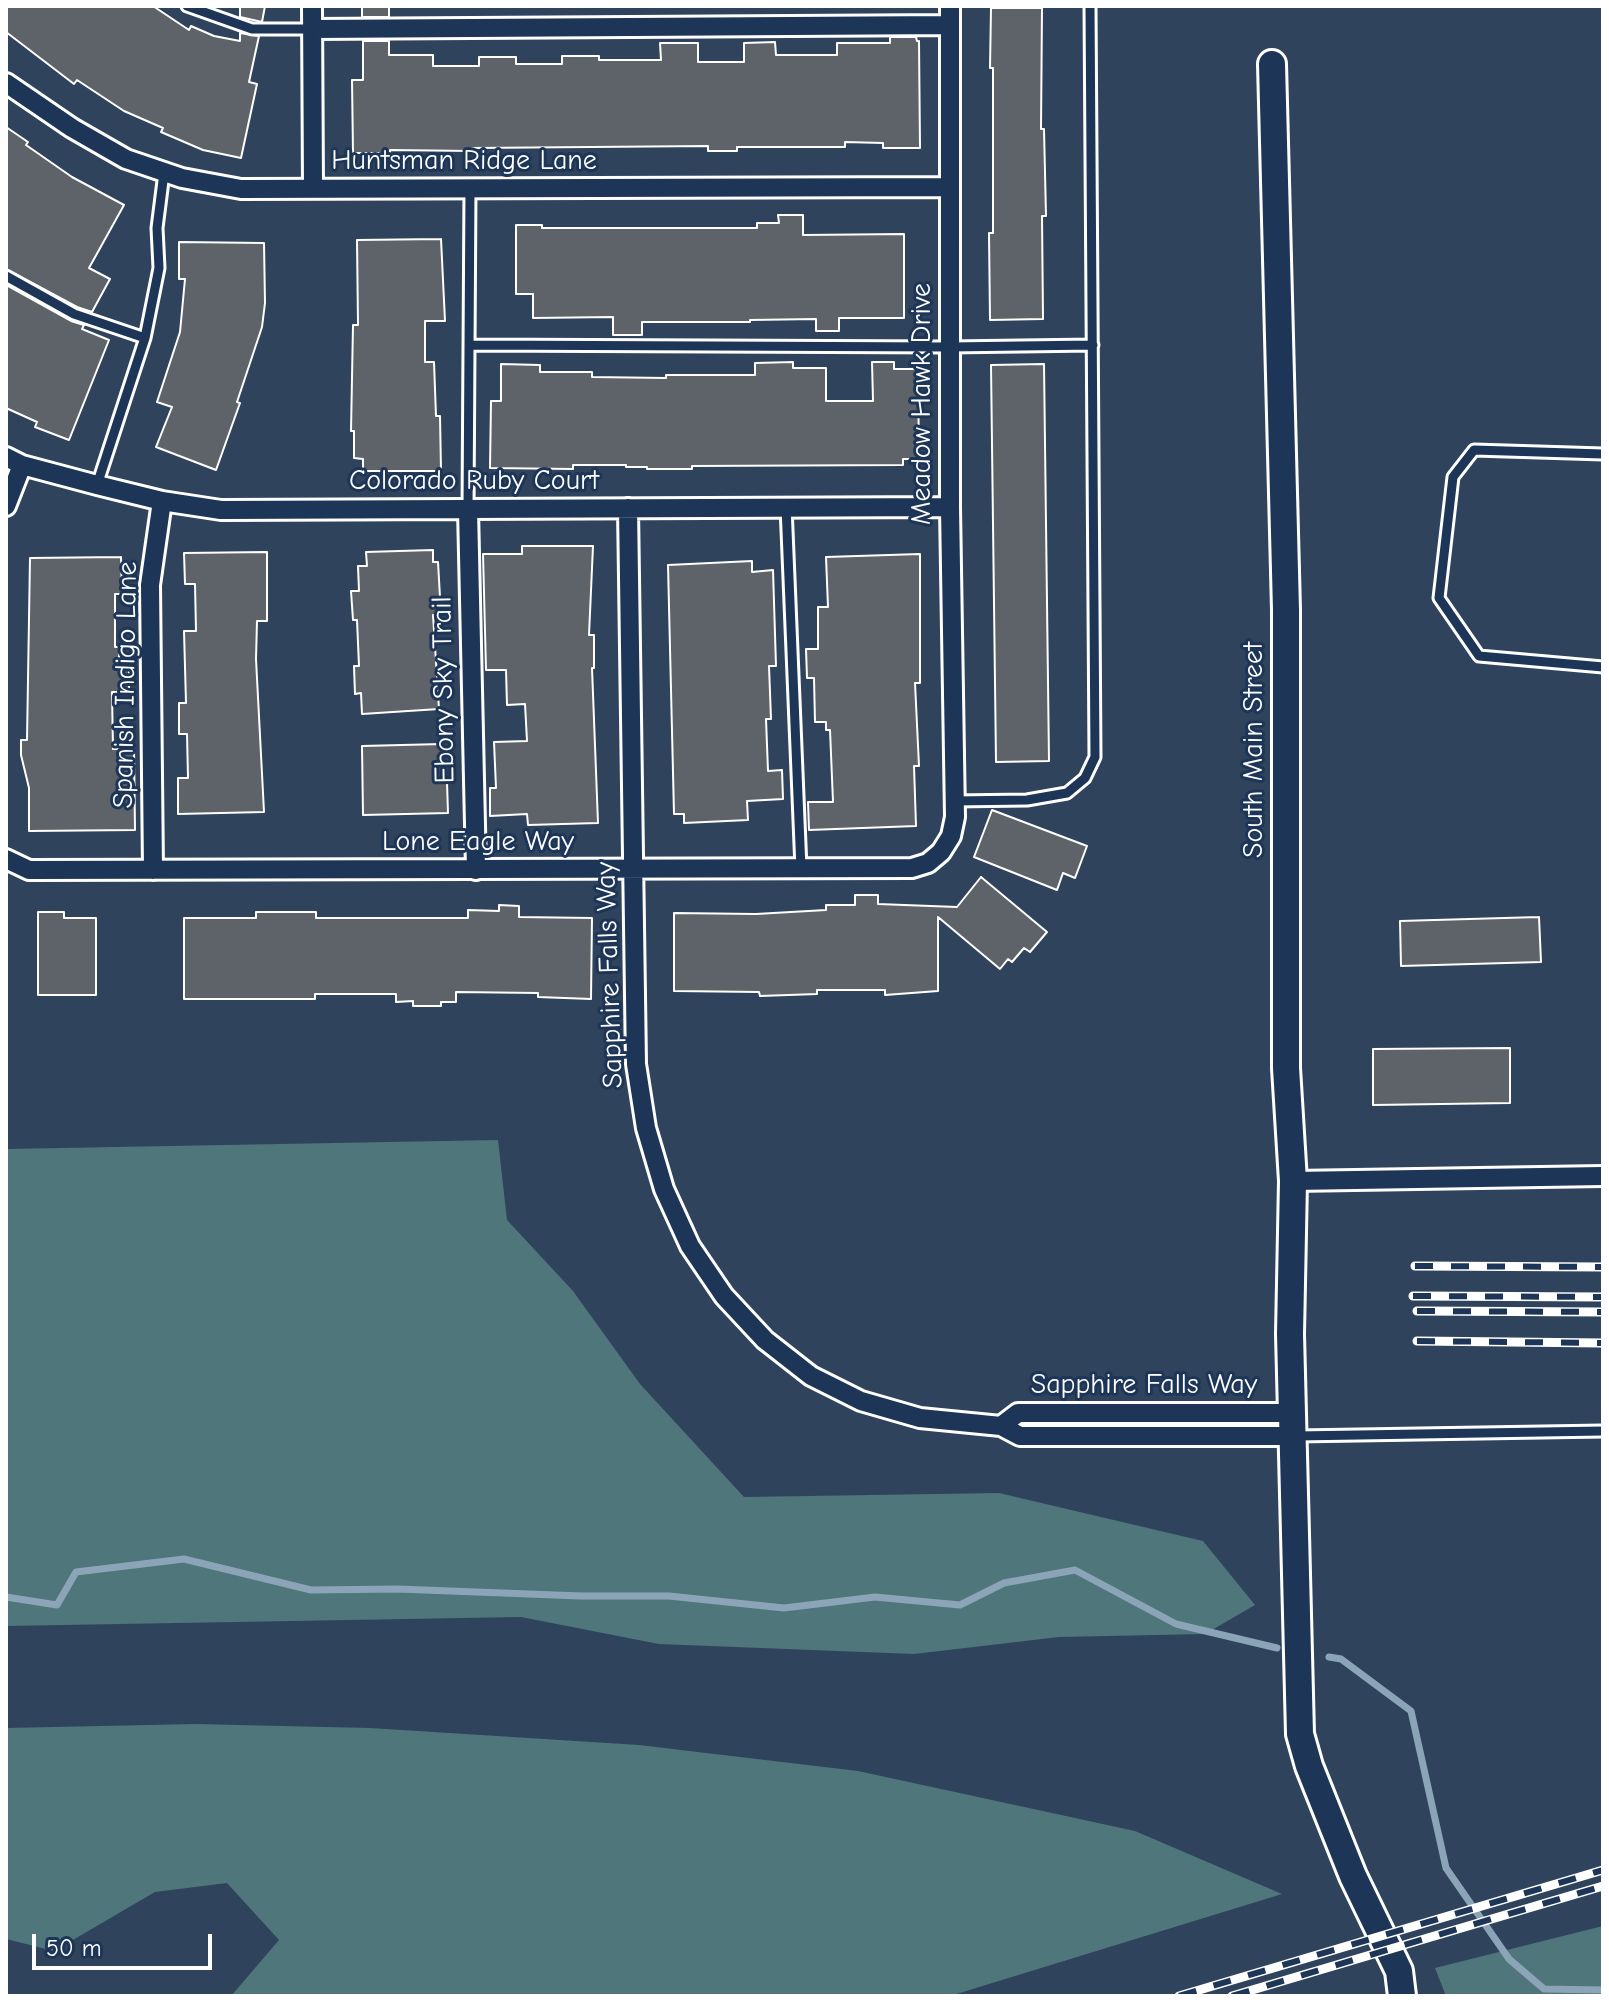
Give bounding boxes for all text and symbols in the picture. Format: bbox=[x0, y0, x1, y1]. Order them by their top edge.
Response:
street label: Huntsman Ridge Lane bbox=[331, 144, 597, 178]
street label: Meadow Hawk Drive bbox=[905, 283, 939, 525]
street label: Colorado Ruby Court bbox=[349, 464, 599, 498]
street label: Spanish Indigo Lane bbox=[107, 561, 145, 809]
street label: Ebony Sky Trail bbox=[426, 596, 462, 784]
street label: South Main Street bbox=[1237, 642, 1271, 858]
street label: Lone Eagle Way bbox=[382, 825, 574, 859]
street label: Sapphire Falls Way bbox=[589, 861, 631, 1089]
street label: Sapphire Falls Way bbox=[1031, 1368, 1257, 1402]
scale bar bbox=[36, 1918, 216, 1968]
text: 50 m bbox=[46, 1934, 102, 1962]

